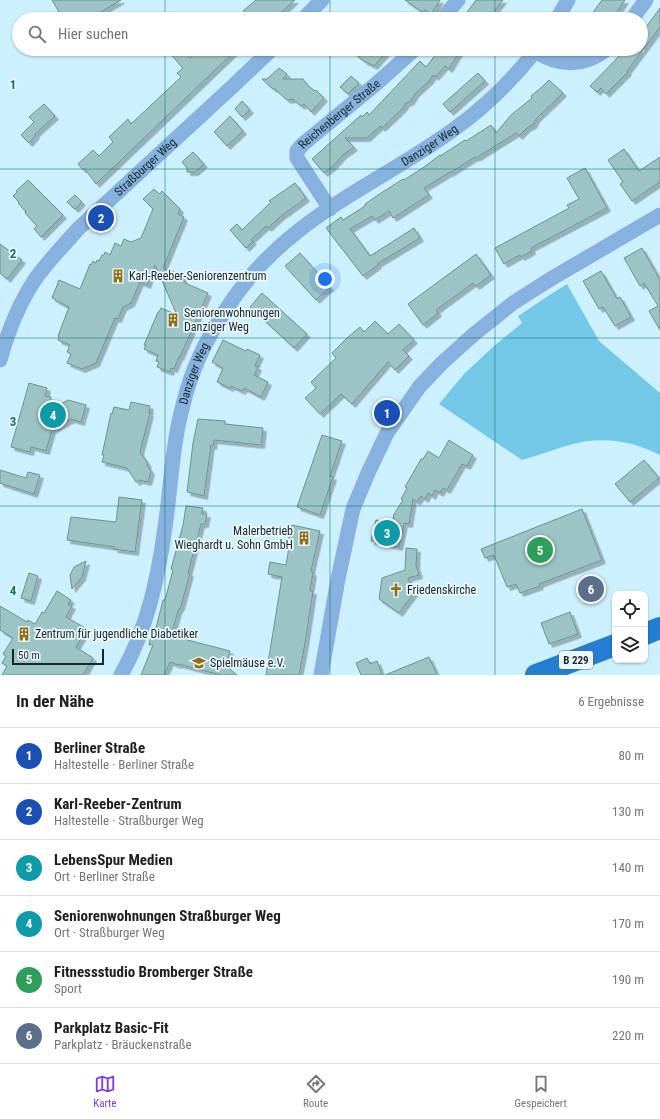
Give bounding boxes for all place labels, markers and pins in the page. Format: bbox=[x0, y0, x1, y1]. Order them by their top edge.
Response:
pin: 2 bbox=[88, 203, 114, 233]
building icon: Karl-Reeber-Seniorenzentrum bbox=[110, 268, 126, 284]
place label: Karl-Reeber-Seniorenzentrum bbox=[129, 269, 267, 283]
place label: Seniorenwohnungen Danziger Weg bbox=[184, 306, 280, 334]
building icon: Seniorenwohnungen Danziger Weg bbox=[165, 312, 181, 328]
pin: 1 bbox=[374, 398, 400, 428]
pin: 4 bbox=[40, 400, 66, 430]
pin: 3 bbox=[374, 518, 400, 548]
place label: Malerbetrieb Wieghardt u. Sohn GmbH bbox=[174, 524, 293, 552]
building icon: Malerbetrieb Wieghardt u. Sohn GmbH bbox=[296, 530, 312, 546]
pin: 5 bbox=[527, 535, 553, 565]
pin: 6 bbox=[578, 574, 604, 604]
church icon: Friedenskirche bbox=[388, 582, 404, 598]
place label: Friedenskirche bbox=[407, 583, 477, 597]
building icon: Zentrum für jugendliche Diabetiker bbox=[16, 626, 32, 642]
place label: Zentrum für jugendliche Diabetiker bbox=[35, 627, 199, 641]
school or university icon: Spielmäuse e.V. bbox=[191, 655, 207, 671]
place label: Spielmäuse e.V. bbox=[210, 656, 285, 670]

